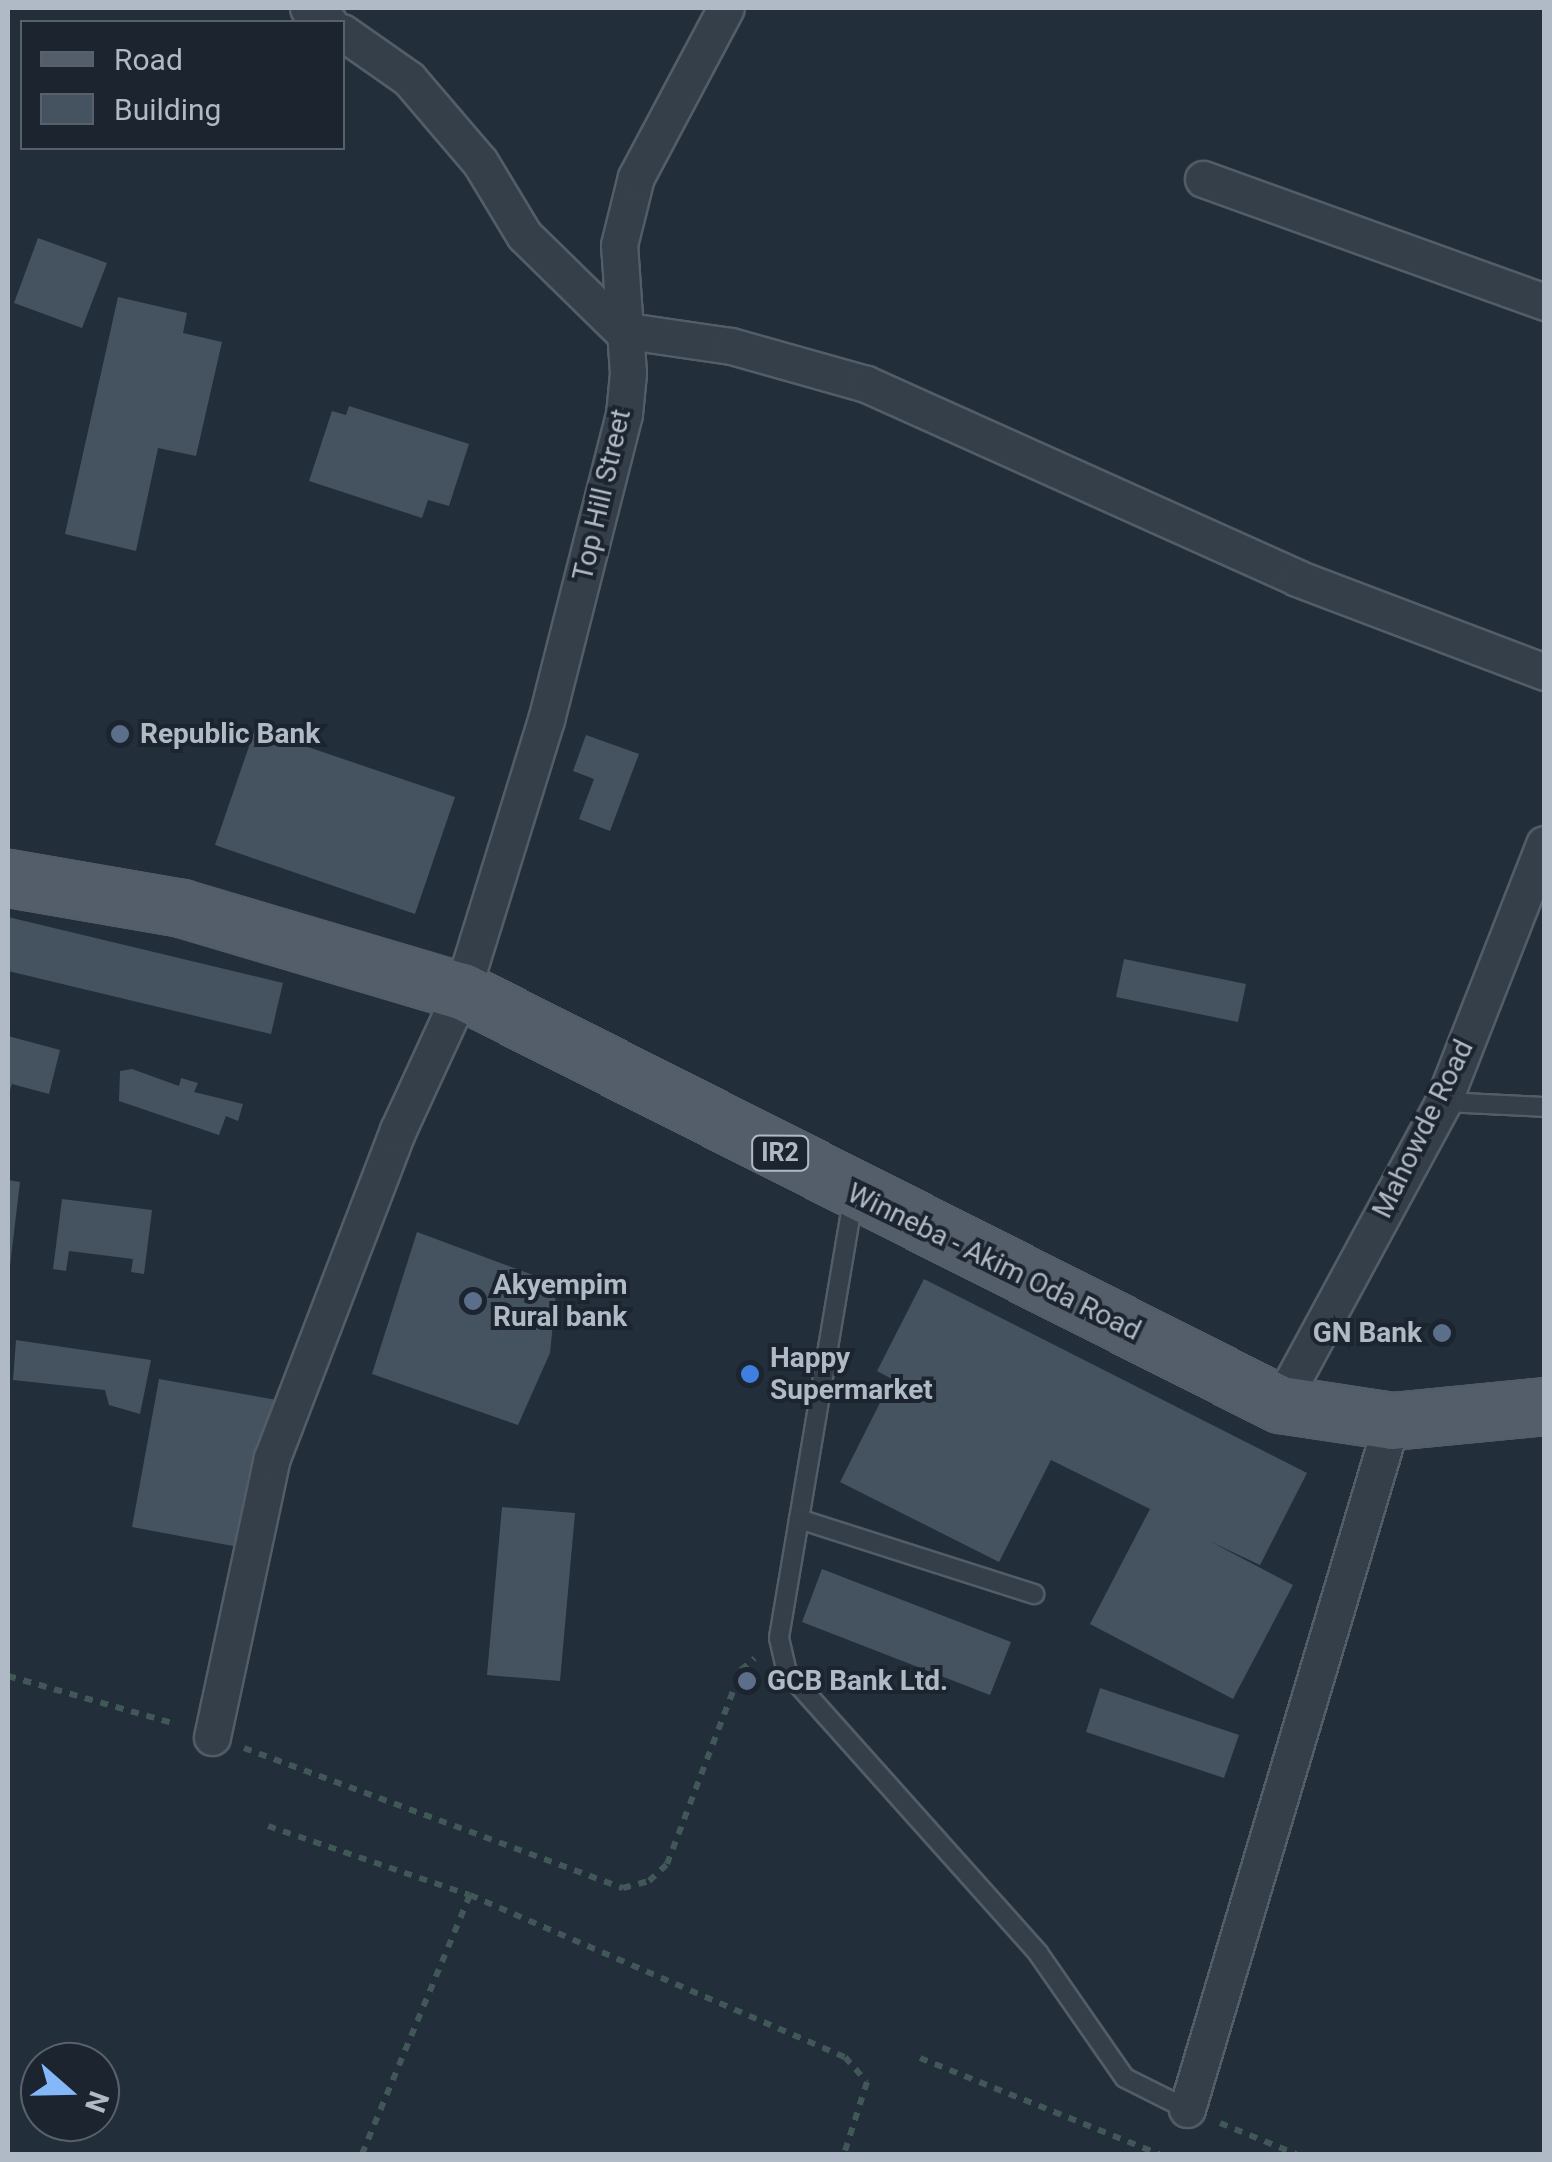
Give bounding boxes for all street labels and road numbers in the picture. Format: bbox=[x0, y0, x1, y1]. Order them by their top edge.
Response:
street label: Top Hill Street bbox=[566, 406, 638, 584]
street label: Mahowde Road bbox=[1365, 1034, 1481, 1224]
road number: IR2 bbox=[750, 1133, 810, 1173]
street label: Winneba - Akim Oda Road bbox=[842, 1176, 1146, 1348]

